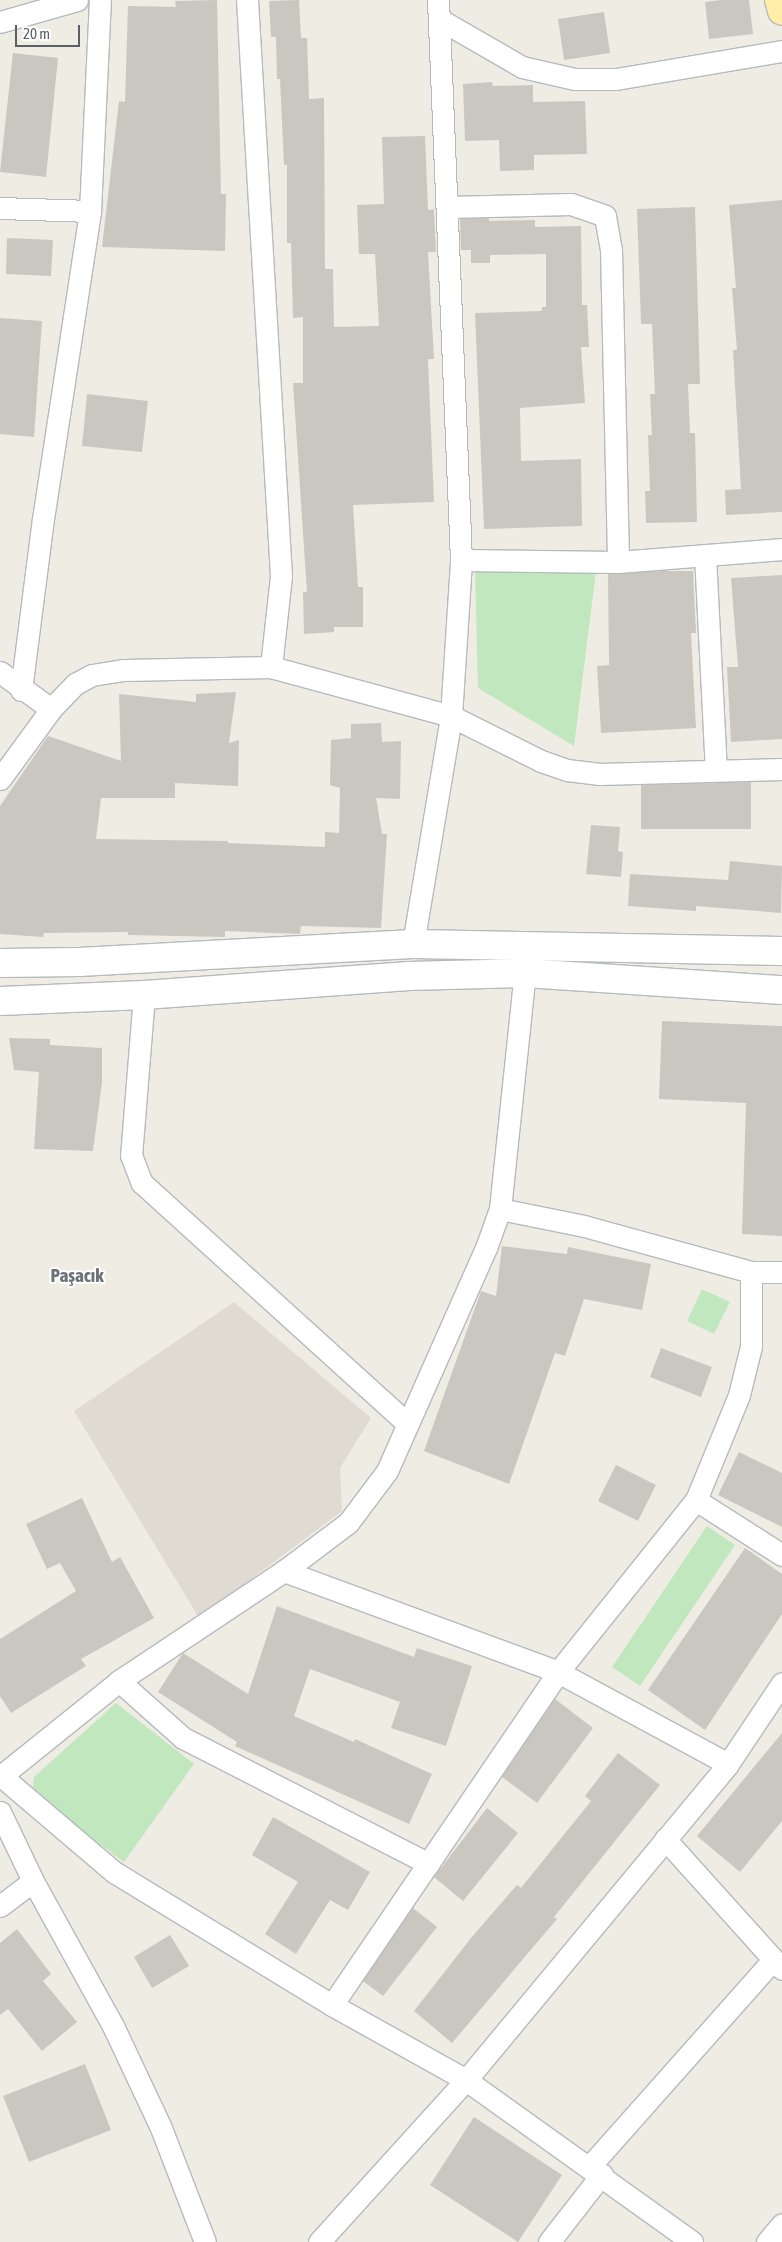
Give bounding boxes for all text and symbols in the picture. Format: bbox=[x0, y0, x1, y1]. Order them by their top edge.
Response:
scale bar bbox=[18, 15, 82, 47]
text: 20 m bbox=[23, 25, 50, 42]
district label: Paşacık bbox=[50, 1265, 104, 1287]

